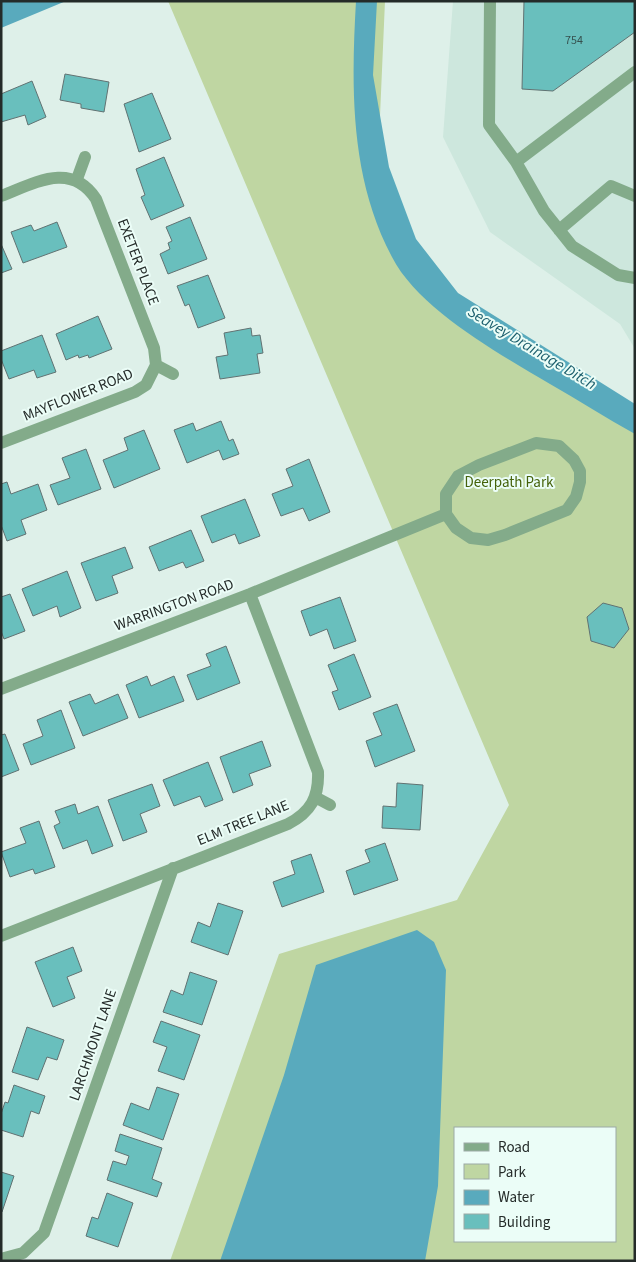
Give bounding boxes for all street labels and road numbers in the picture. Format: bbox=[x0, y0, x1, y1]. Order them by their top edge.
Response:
street label: EXETER PLACE bbox=[112, 216, 164, 308]
street label: MAYFLOWER ROAD bbox=[20, 363, 136, 427]
street label: WARRINGTON ROAD bbox=[111, 574, 237, 636]
street label: ELM TREE LANE bbox=[194, 795, 292, 851]
street label: LARCHMONT LANE bbox=[64, 986, 122, 1104]

